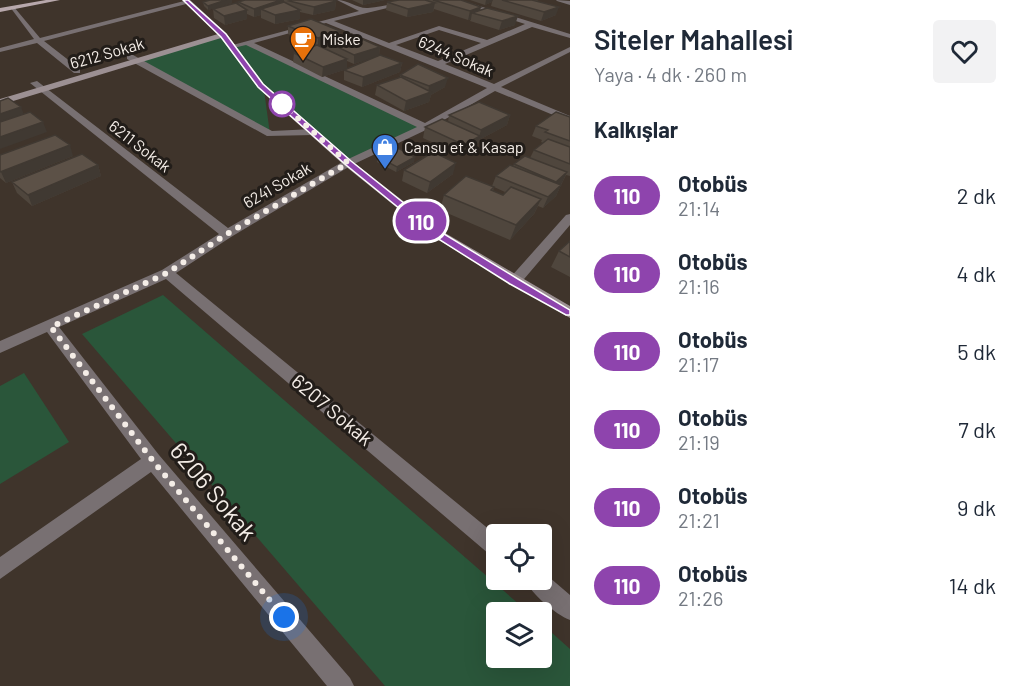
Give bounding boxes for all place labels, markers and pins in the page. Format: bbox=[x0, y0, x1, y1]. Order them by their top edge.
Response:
cafe icon: Miske bbox=[288, 24, 318, 62]
place label: Miske bbox=[322, 29, 361, 48]
unlabelled marker bbox=[269, 91, 295, 117]
shop icon: Cansu et & Kasap bbox=[370, 132, 400, 170]
place label: Cansu et & Kasap bbox=[404, 137, 524, 156]

